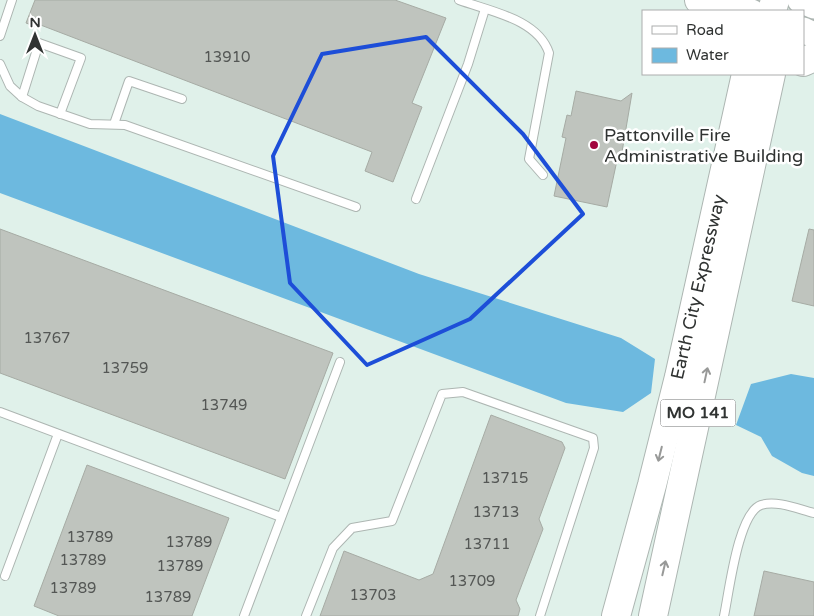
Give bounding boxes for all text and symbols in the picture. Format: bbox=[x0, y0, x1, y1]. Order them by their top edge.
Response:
north arrow bbox=[10, 10, 60, 60]
legend bbox=[642, 10, 804, 75]
text: N bbox=[29, 14, 41, 31]
text: Road bbox=[686, 21, 724, 39]
text: Water bbox=[686, 46, 729, 64]
house number: 13910 bbox=[203, 48, 251, 66]
place label: Pattonville Fire Administrative Building bbox=[604, 124, 803, 167]
marker: Pattonville Fire Administrative Building bbox=[588, 139, 600, 151]
street label: Earth City Expressway bbox=[666, 192, 730, 382]
house number: 13767 bbox=[23, 329, 71, 347]
house number: 13759 bbox=[101, 359, 149, 377]
one-way arrow bbox=[702, 368, 711, 384]
house number: 13749 bbox=[200, 396, 248, 414]
road number: MO 141 bbox=[660, 399, 736, 426]
one-way arrow bbox=[655, 445, 664, 461]
house number: 13715 bbox=[481, 469, 529, 487]
house number: 13713 bbox=[472, 503, 520, 521]
house number: 13789 bbox=[66, 528, 114, 546]
house number: 13789 bbox=[165, 533, 213, 551]
house number: 13711 bbox=[463, 535, 511, 553]
house number: 13789 bbox=[59, 551, 107, 569]
house number: 13789 bbox=[156, 557, 204, 575]
one-way arrow bbox=[660, 561, 669, 577]
house number: 13709 bbox=[448, 572, 496, 590]
house number: 13789 bbox=[49, 579, 97, 597]
house number: 13703 bbox=[349, 586, 397, 604]
house number: 13789 bbox=[144, 588, 192, 606]

